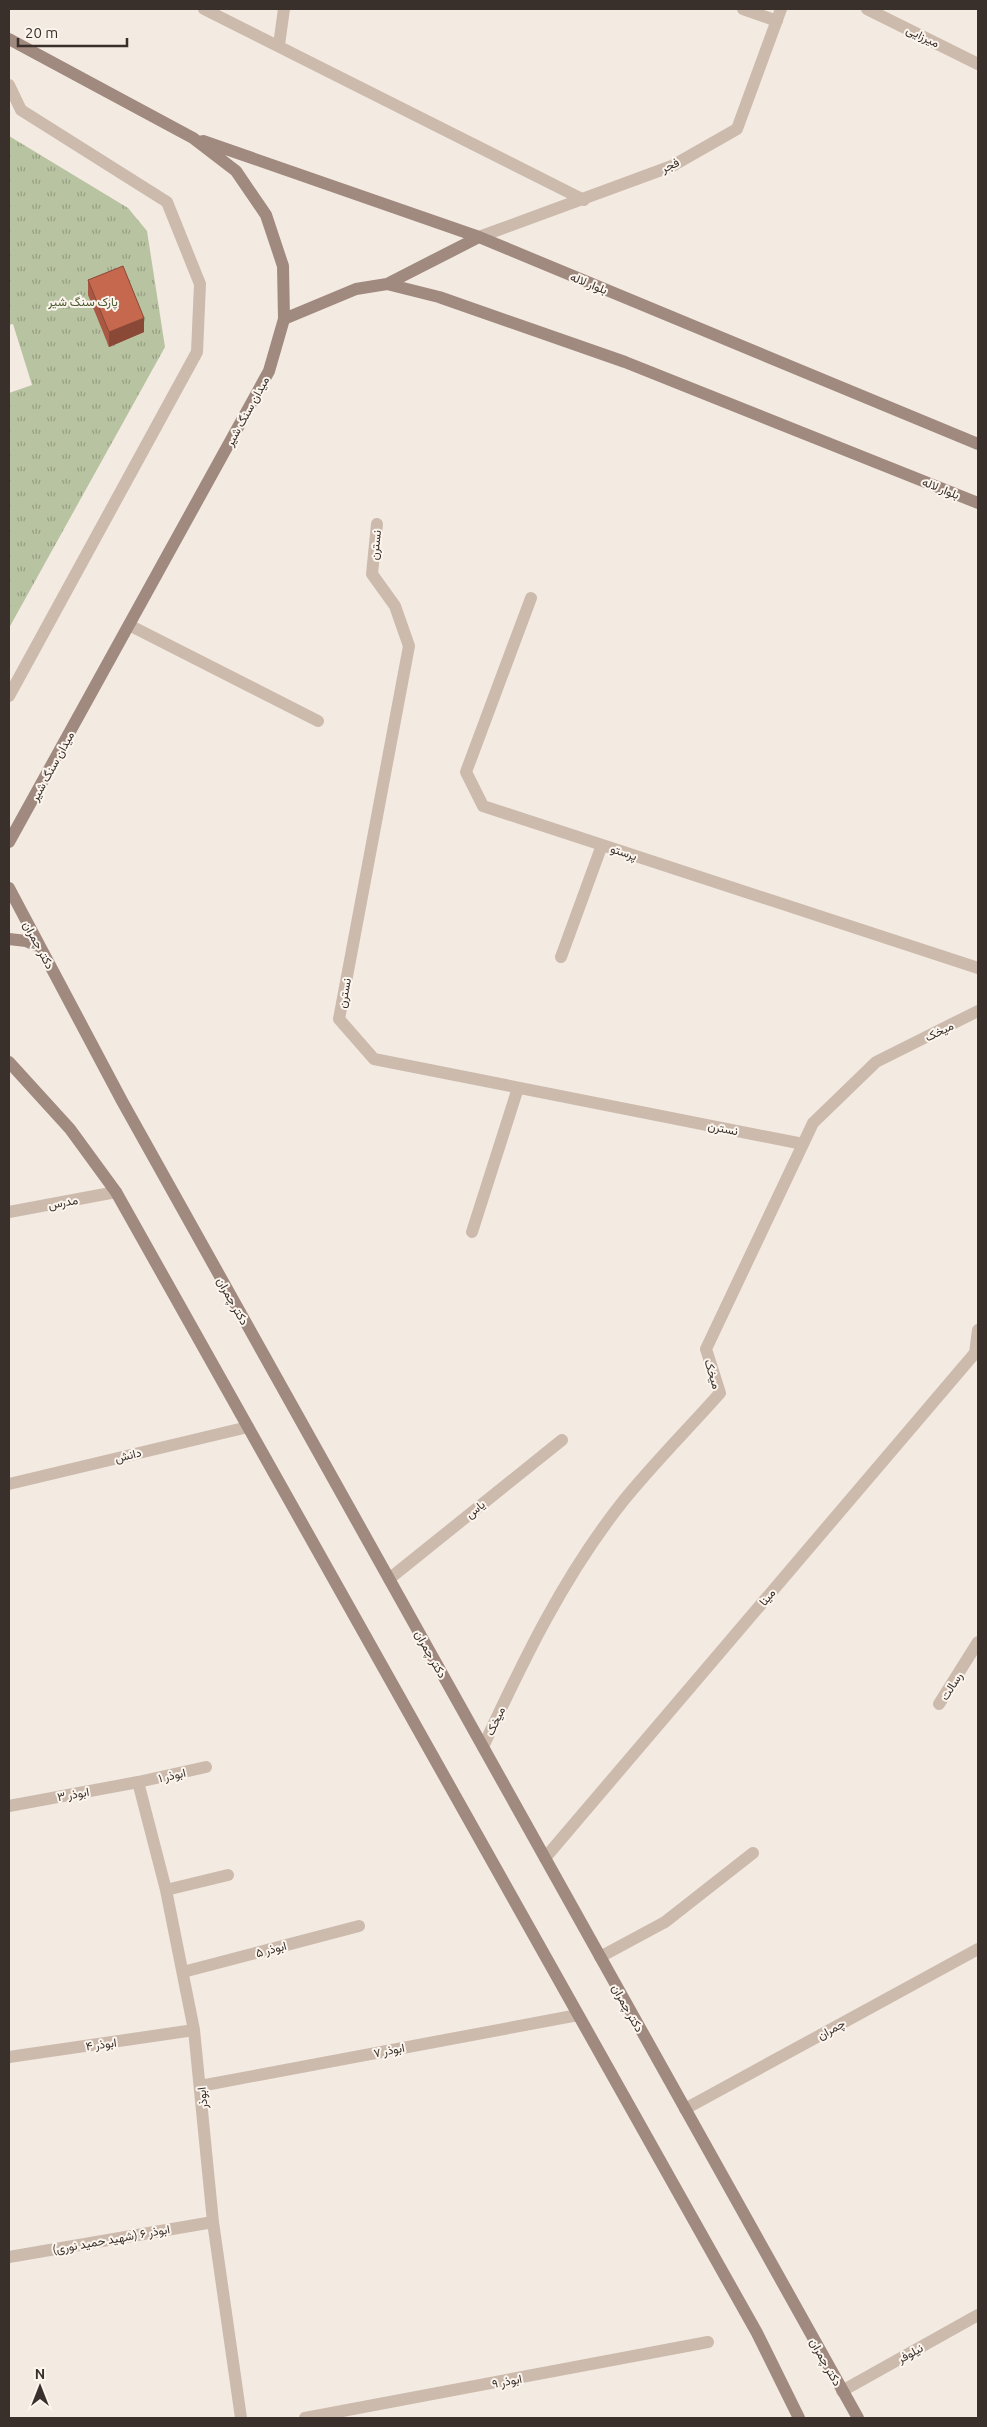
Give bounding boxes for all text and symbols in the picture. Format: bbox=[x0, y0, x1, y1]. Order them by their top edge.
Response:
scale bar bbox=[18, 15, 126, 47]
street label: میرزایی bbox=[904, 23, 942, 51]
text: 20 m bbox=[25, 24, 58, 41]
street label: فجر bbox=[658, 155, 682, 177]
street label: بلوار لاله bbox=[568, 270, 609, 298]
park label: پارک سنگ شیر bbox=[47, 295, 118, 310]
street label: میدان سنگ شیر bbox=[222, 374, 273, 450]
street label: بلوار لاله bbox=[920, 475, 961, 503]
street label: نسترن bbox=[367, 529, 385, 561]
street label: میدان سنگ شیر bbox=[27, 729, 78, 805]
street label: پرستو bbox=[609, 842, 639, 864]
street label: دکتر چمران bbox=[19, 919, 57, 972]
street label: نسترن bbox=[335, 977, 355, 1009]
street label: میخک bbox=[923, 1019, 956, 1044]
street label: نسترن bbox=[707, 1119, 739, 1139]
street label: مدرس bbox=[47, 1193, 79, 1213]
street label: دکتر چمران bbox=[213, 1275, 251, 1328]
street label: میخک bbox=[701, 1358, 724, 1391]
street label: دانش bbox=[113, 1445, 143, 1466]
street label: یاس bbox=[463, 1497, 489, 1522]
street label: مینا bbox=[756, 1586, 779, 1609]
street label: دکتر چمران bbox=[411, 1628, 449, 1681]
street label: رسالت bbox=[937, 1670, 966, 1703]
street label: میخک bbox=[483, 1705, 508, 1738]
street label: ابوذر ۱ bbox=[157, 1766, 187, 1786]
street label: ابوذر ۳ bbox=[56, 1785, 90, 1805]
street label: ابوذر ۵ bbox=[254, 1939, 288, 1961]
street label: دکتر چمران bbox=[608, 1982, 646, 2035]
street label: چمران bbox=[815, 2016, 848, 2044]
street label: ابوذر ۴ bbox=[85, 2035, 118, 2055]
street label: ابوذر ۷ bbox=[372, 2041, 406, 2061]
street label: ابوذر bbox=[194, 2086, 212, 2110]
street label: ابوذر ۶ (شهید حمید نوری) bbox=[51, 2222, 171, 2258]
street label: دکتر چمران bbox=[806, 2336, 844, 2389]
street label: نیلوفر bbox=[894, 2341, 926, 2367]
north arrow bbox=[15, 2362, 65, 2412]
text: N bbox=[35, 2366, 45, 2382]
street label: ابوذر ۹ bbox=[491, 2372, 523, 2392]

